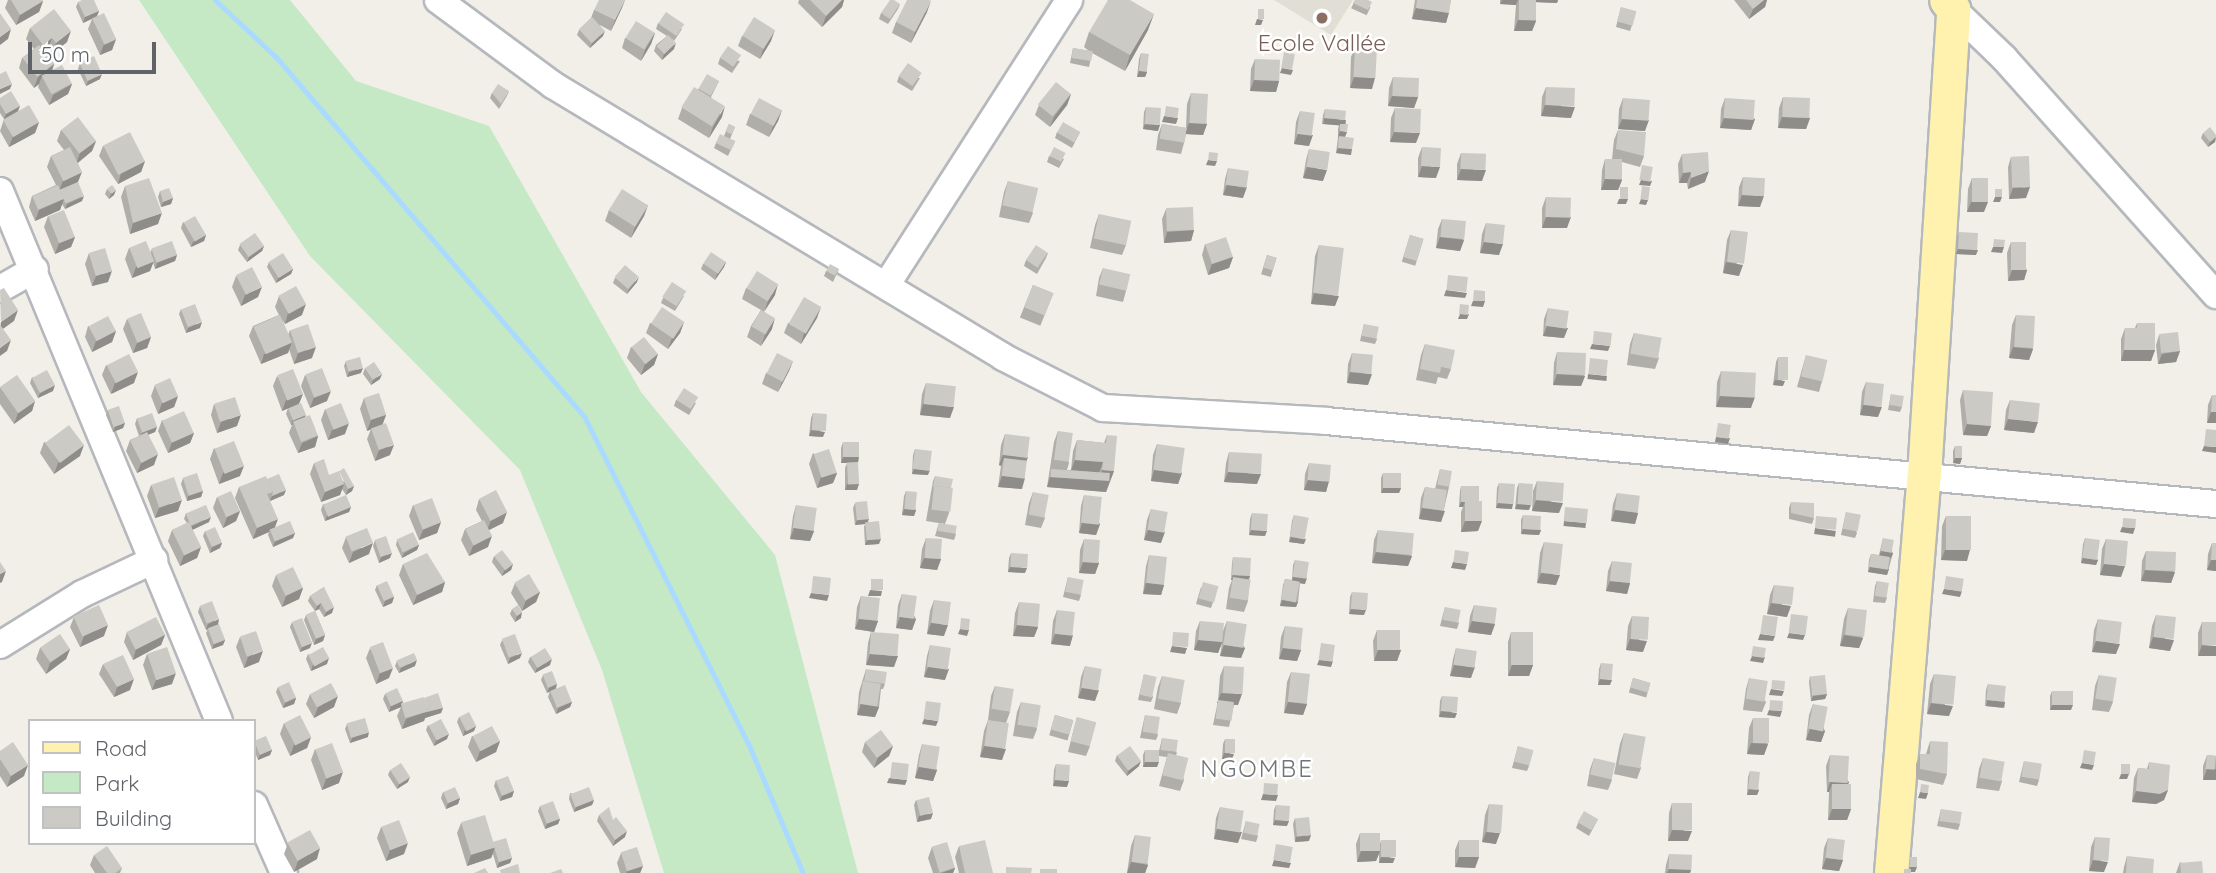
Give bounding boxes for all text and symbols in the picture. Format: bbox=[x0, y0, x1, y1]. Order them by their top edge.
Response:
marker: Ecole Vallée bbox=[1314, 10, 1330, 26]
scale bar bbox=[32, 28, 159, 72]
place label: Ecole Vallée bbox=[1258, 29, 1386, 57]
text: 50 m bbox=[41, 41, 90, 67]
legend bbox=[28, 719, 256, 845]
text: Road bbox=[95, 735, 147, 761]
district label: NGOMBE bbox=[1201, 755, 1313, 783]
text: Park bbox=[95, 770, 139, 796]
text: Building bbox=[95, 805, 172, 831]

